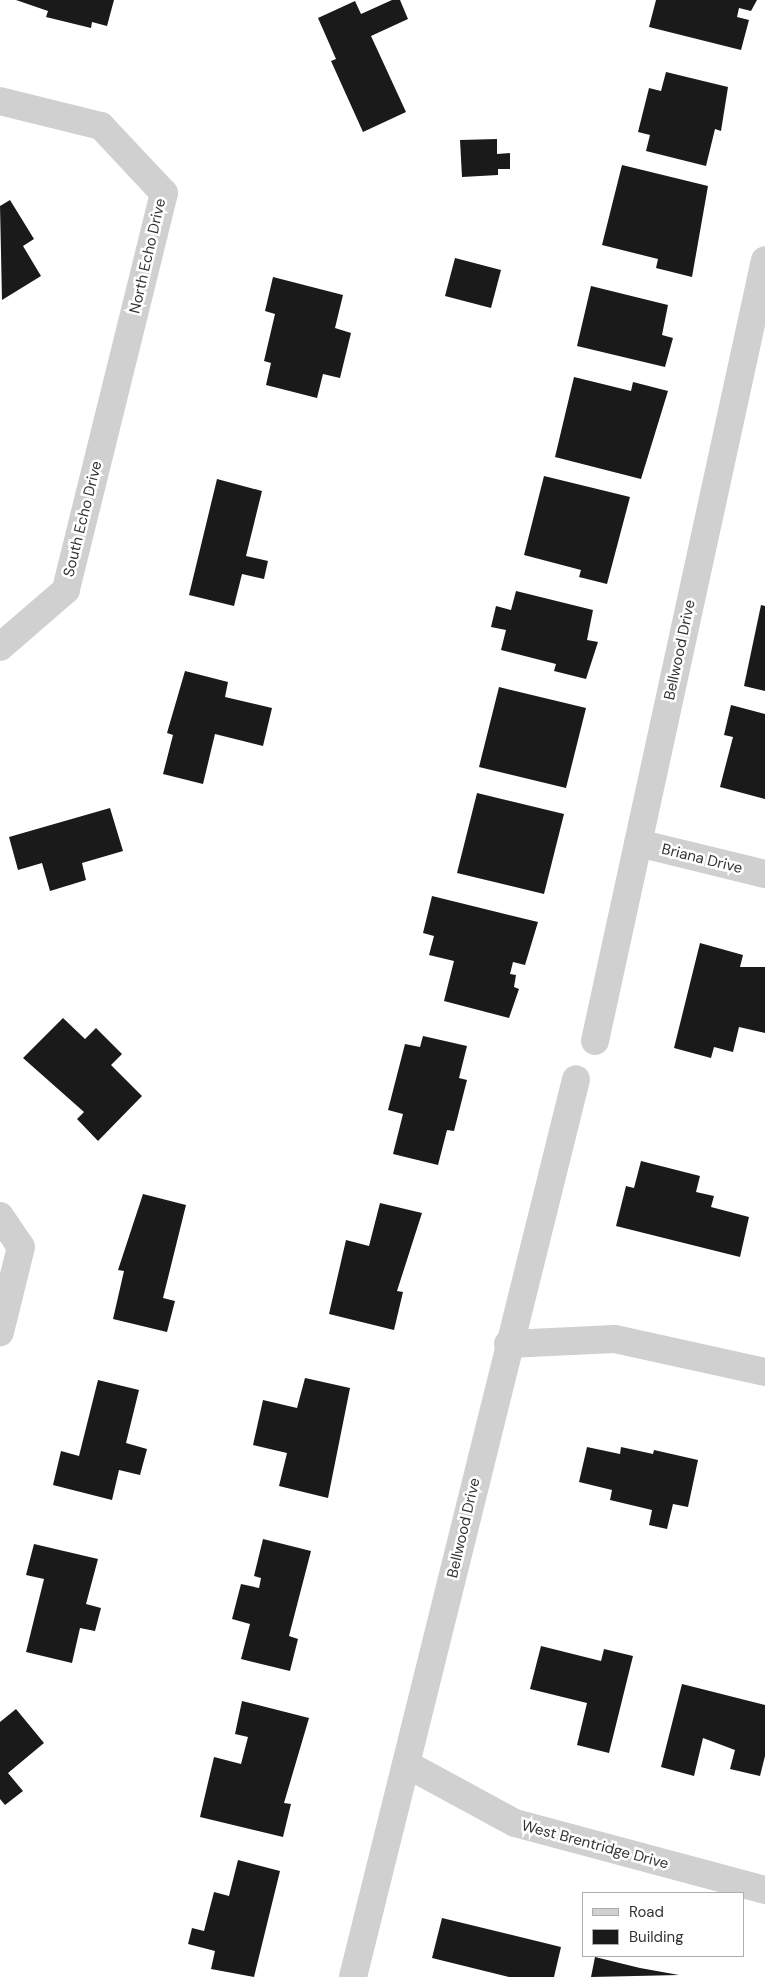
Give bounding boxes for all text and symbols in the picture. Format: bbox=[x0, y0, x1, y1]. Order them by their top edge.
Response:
street label: North Echo Drive bbox=[126, 197, 170, 315]
street label: South Echo Drive bbox=[60, 459, 106, 579]
street label: Bellwood Drive bbox=[661, 598, 699, 702]
street label: Briana Drive bbox=[660, 840, 744, 878]
street label: Bellwood Drive bbox=[444, 1476, 484, 1580]
street label: West Brentridge Drive bbox=[520, 1817, 670, 1873]
legend bbox=[582, 1892, 745, 1957]
text: Road bbox=[629, 1902, 664, 1922]
text: Building bbox=[629, 1927, 684, 1947]

